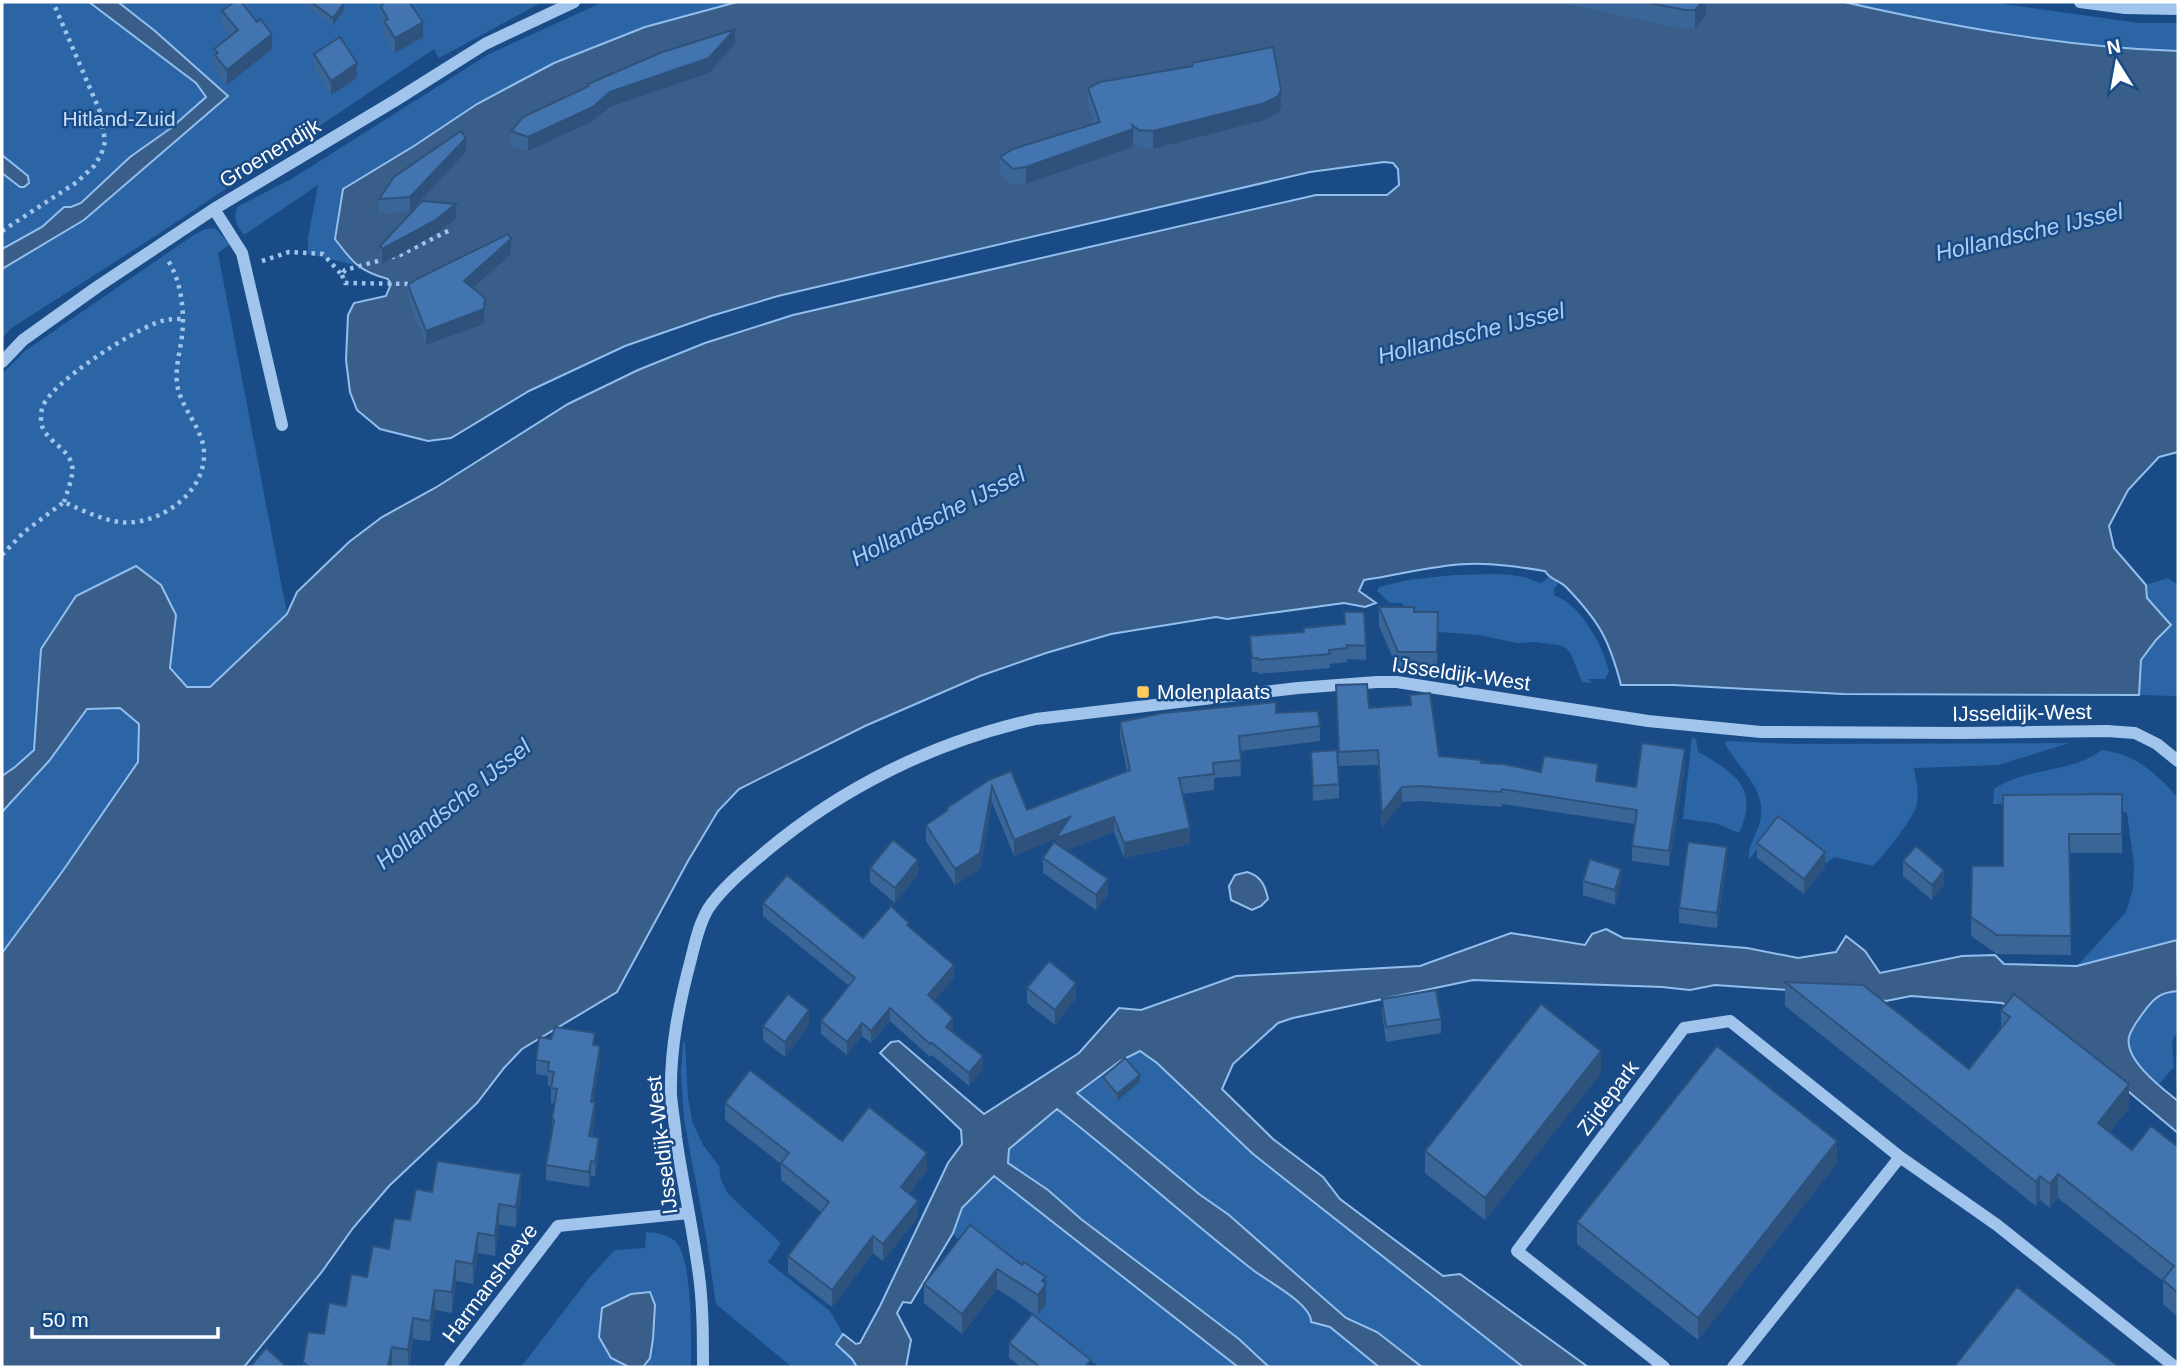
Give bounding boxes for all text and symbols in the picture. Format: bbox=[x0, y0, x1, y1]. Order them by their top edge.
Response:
north arrow bbox=[2082, 28, 2152, 98]
text: N bbox=[2105, 35, 2123, 58]
park label: Hitland-Zuid bbox=[62, 107, 176, 130]
street label: Groenendijk bbox=[215, 113, 325, 192]
water label: Hollandsche IJssel bbox=[1933, 198, 2126, 266]
water label: Hollandsche IJssel bbox=[1375, 297, 1568, 369]
water label: Hollandsche IJssel bbox=[847, 460, 1030, 571]
street label: IJsseldijk-West bbox=[1390, 652, 1532, 695]
place label: Molenplaats bbox=[1157, 680, 1270, 703]
marker: Molenplaats bbox=[1135, 684, 1151, 700]
street label: IJsseldijk-West bbox=[1952, 700, 2092, 725]
water label: Hollandsche IJssel bbox=[370, 733, 536, 874]
street label: Zijdepark bbox=[1572, 1056, 1643, 1139]
street label: IJsseldijk-West bbox=[642, 1074, 681, 1216]
street label: Harmanshoeve bbox=[438, 1219, 542, 1346]
scale bar bbox=[32, 1296, 217, 1340]
text: 50 m bbox=[42, 1308, 89, 1331]

